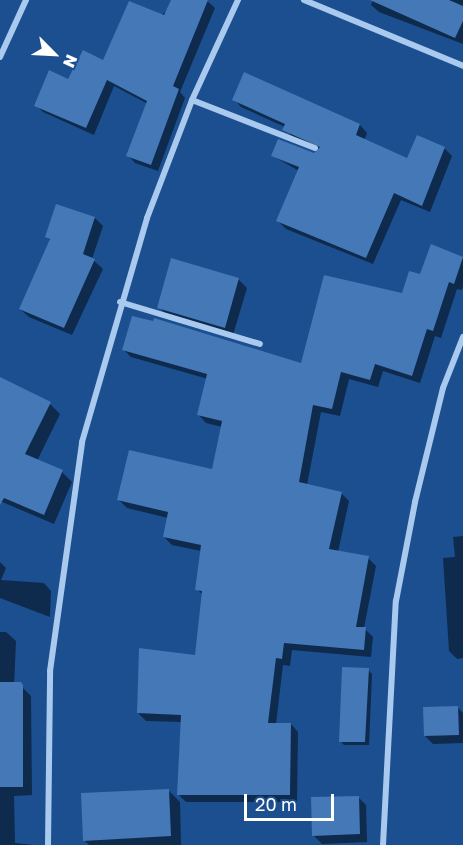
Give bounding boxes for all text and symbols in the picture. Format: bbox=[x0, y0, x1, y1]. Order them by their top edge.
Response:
north arrow bbox=[24, 24, 84, 84]
text: N bbox=[59, 52, 82, 71]
scale bar bbox=[247, 782, 337, 820]
text: 20 m bbox=[255, 793, 297, 815]

